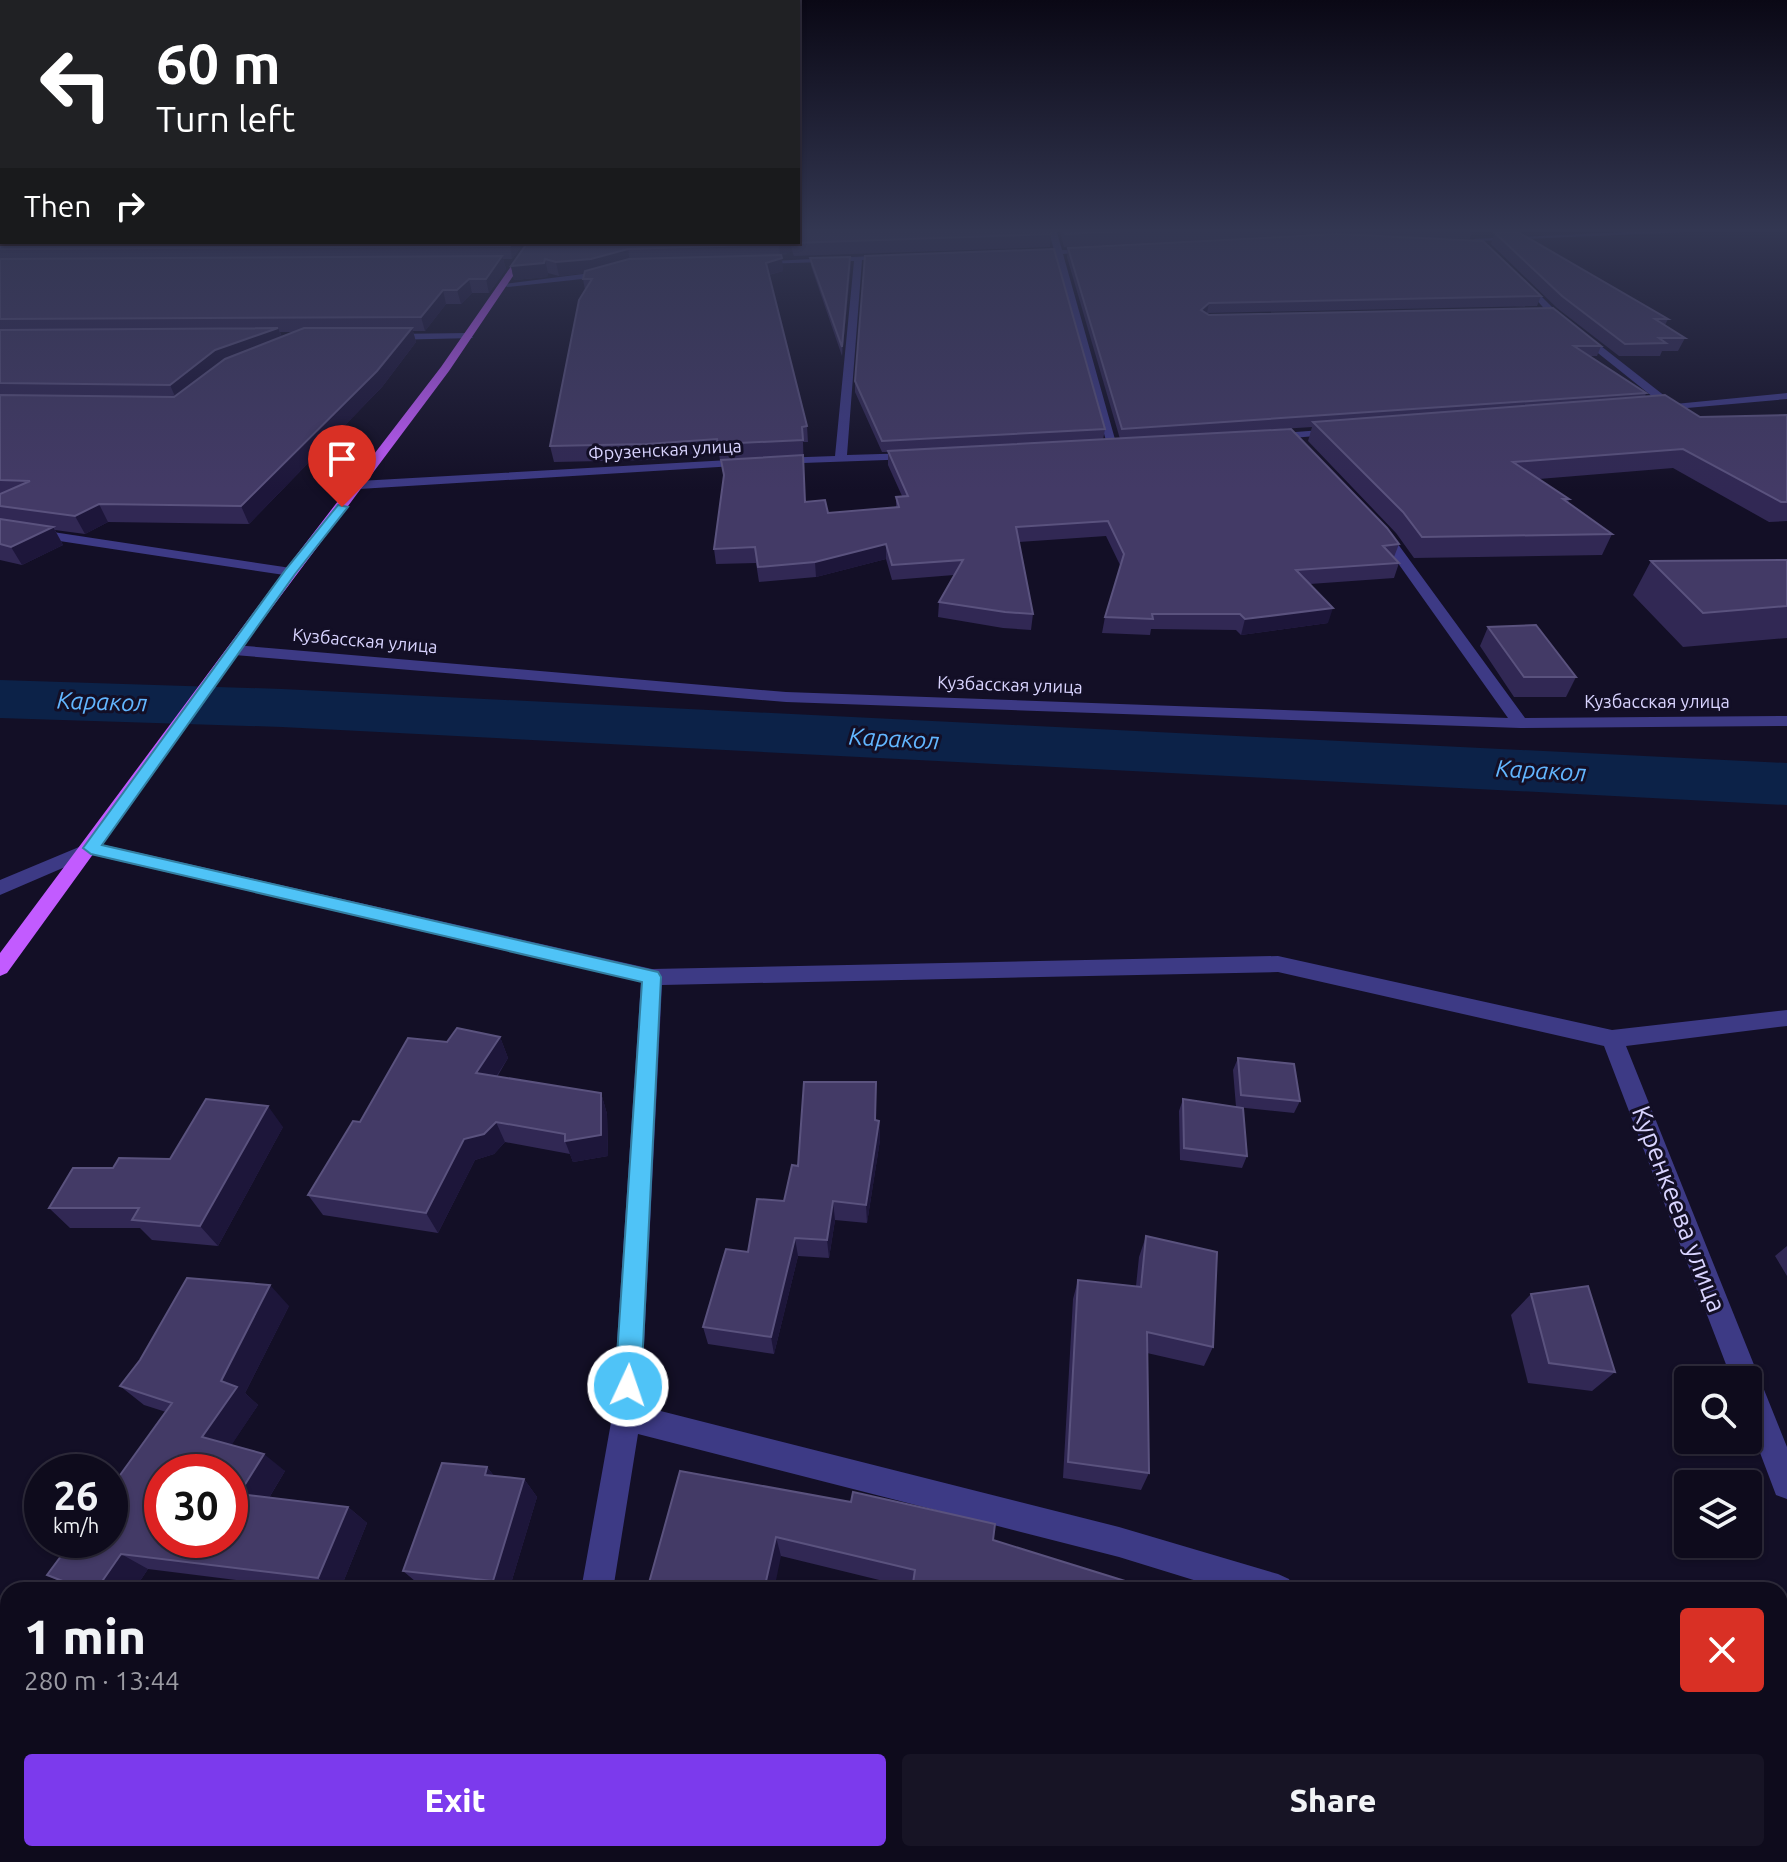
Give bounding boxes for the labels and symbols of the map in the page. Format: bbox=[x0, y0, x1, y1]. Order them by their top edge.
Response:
pin bbox=[308, 425, 376, 507]
street label: Фрузенская улица bbox=[588, 435, 742, 463]
street label: Кузбасская улица bbox=[292, 624, 439, 656]
street label: Кузбасская улица bbox=[937, 671, 1083, 697]
water label: Каракол bbox=[56, 686, 148, 717]
street label: Кузбасская улица bbox=[1584, 691, 1730, 711]
water label: Каракол bbox=[848, 723, 940, 754]
water label: Каракол bbox=[1495, 755, 1587, 786]
street label: Куренкеева улица bbox=[1627, 1102, 1732, 1316]
position arrow bbox=[586, 1344, 670, 1428]
speed limit sign: 30 bbox=[144, 1454, 248, 1558]

